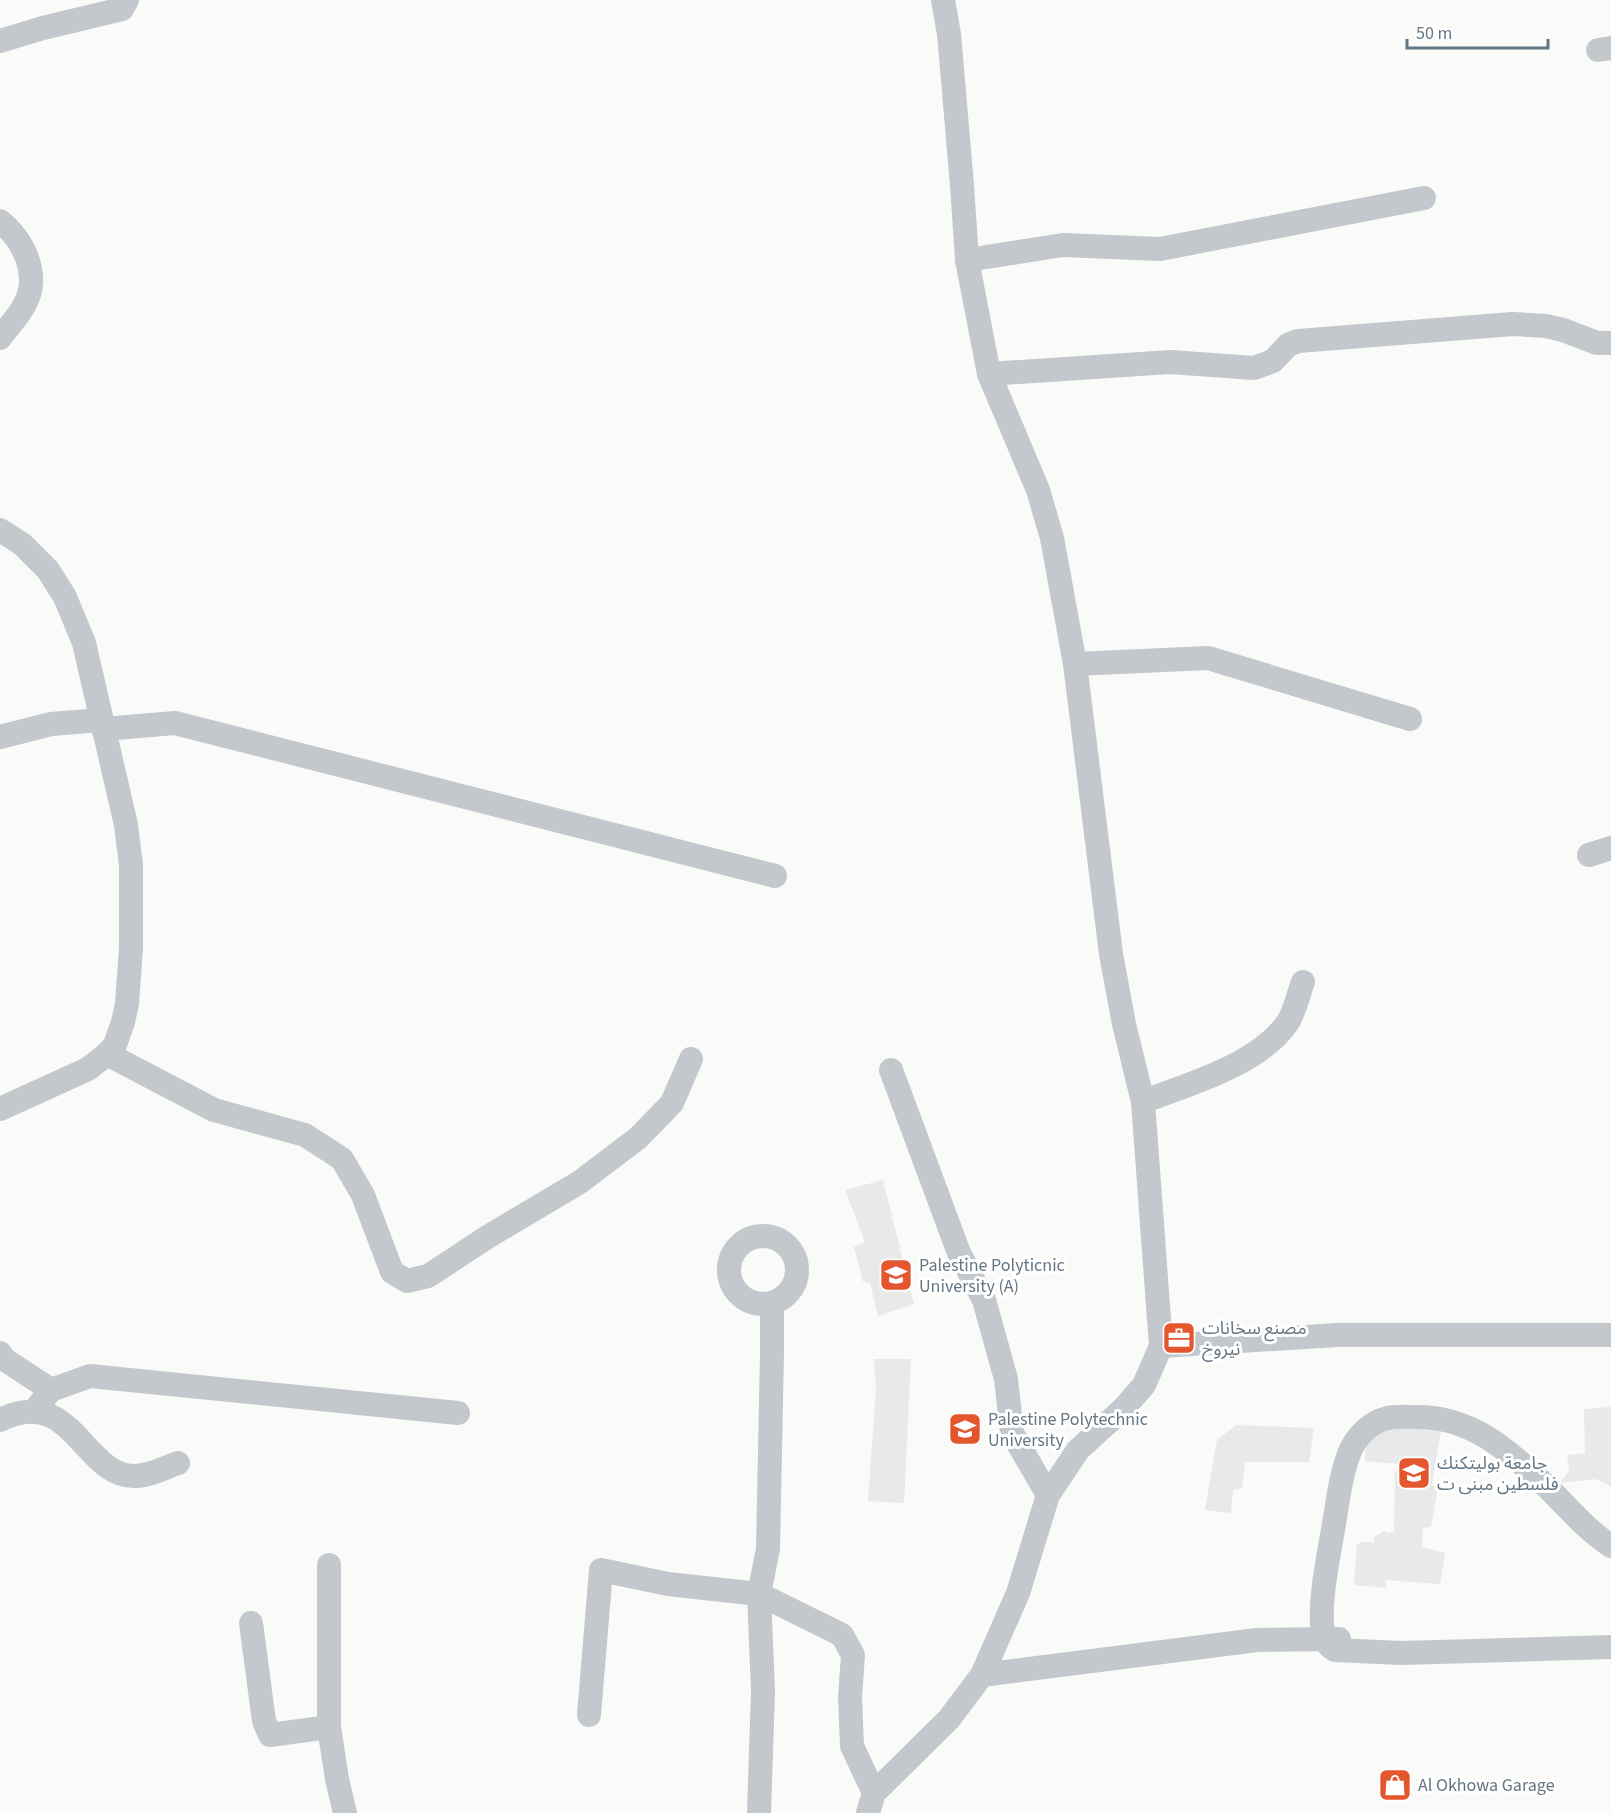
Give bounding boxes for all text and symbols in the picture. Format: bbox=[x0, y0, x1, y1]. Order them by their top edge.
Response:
scale bar bbox=[1407, 12, 1548, 50]
text: 50 m bbox=[1416, 21, 1452, 46]
place label: Palestine Polyticnic University (A) bbox=[919, 1253, 1065, 1299]
school or university icon: Palestine Polyticnic University (A) bbox=[878, 1257, 914, 1293]
place label: مصنع سخانات نيروخ bbox=[1202, 1316, 1307, 1362]
office icon: مصنع سخانات نيروخ bbox=[1161, 1320, 1197, 1356]
place label: Palestine Polytechnic University bbox=[988, 1407, 1148, 1453]
school or university icon: Palestine Polytechnic University bbox=[947, 1411, 983, 1447]
place label: جامعة بوليتكنك فلسطين مبنى ت bbox=[1437, 1451, 1559, 1497]
school or university icon: جامعة بوليتكنك فلسطين مبنى ت bbox=[1396, 1455, 1432, 1491]
shop icon: Al Okhowa Garage bbox=[1377, 1767, 1413, 1803]
place label: Al Okhowa Garage bbox=[1418, 1773, 1555, 1798]

